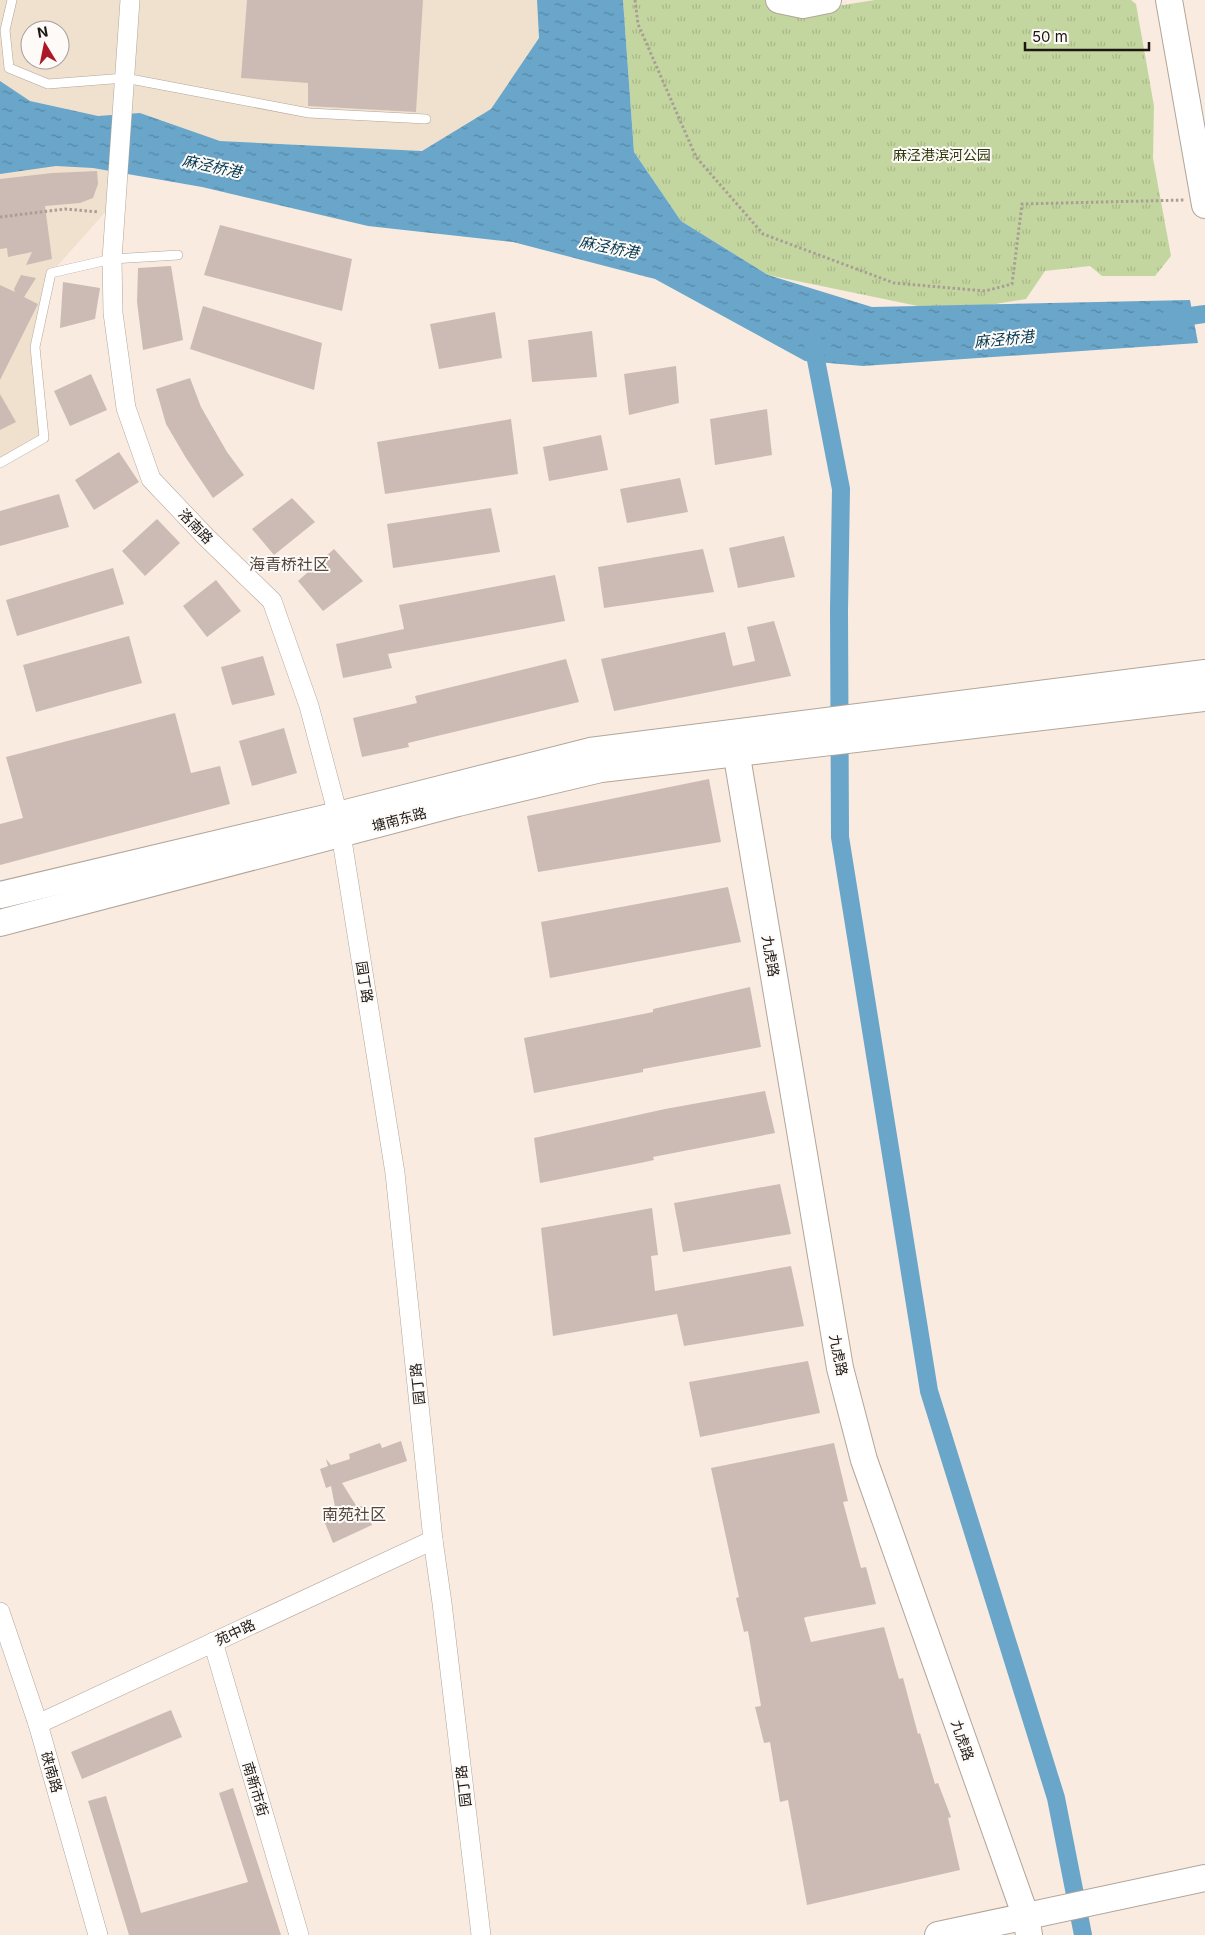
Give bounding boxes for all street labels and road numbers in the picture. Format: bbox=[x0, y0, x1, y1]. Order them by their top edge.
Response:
street label: 洛南路 bbox=[175, 505, 217, 547]
street label: 塘南东路 bbox=[370, 804, 428, 834]
street label: 九虎路 bbox=[759, 934, 783, 978]
street label: 园丁路 bbox=[353, 960, 377, 1004]
street label: 九虎路 bbox=[827, 1333, 851, 1377]
street label: 园丁路 bbox=[406, 1362, 428, 1406]
street label: 苑中路 bbox=[212, 1615, 258, 1649]
street label: 九虎路 bbox=[948, 1717, 978, 1763]
street label: 硖南路 bbox=[38, 1749, 66, 1795]
street label: 南新市街 bbox=[240, 1760, 272, 1818]
street label: 园丁路 bbox=[452, 1764, 474, 1808]

